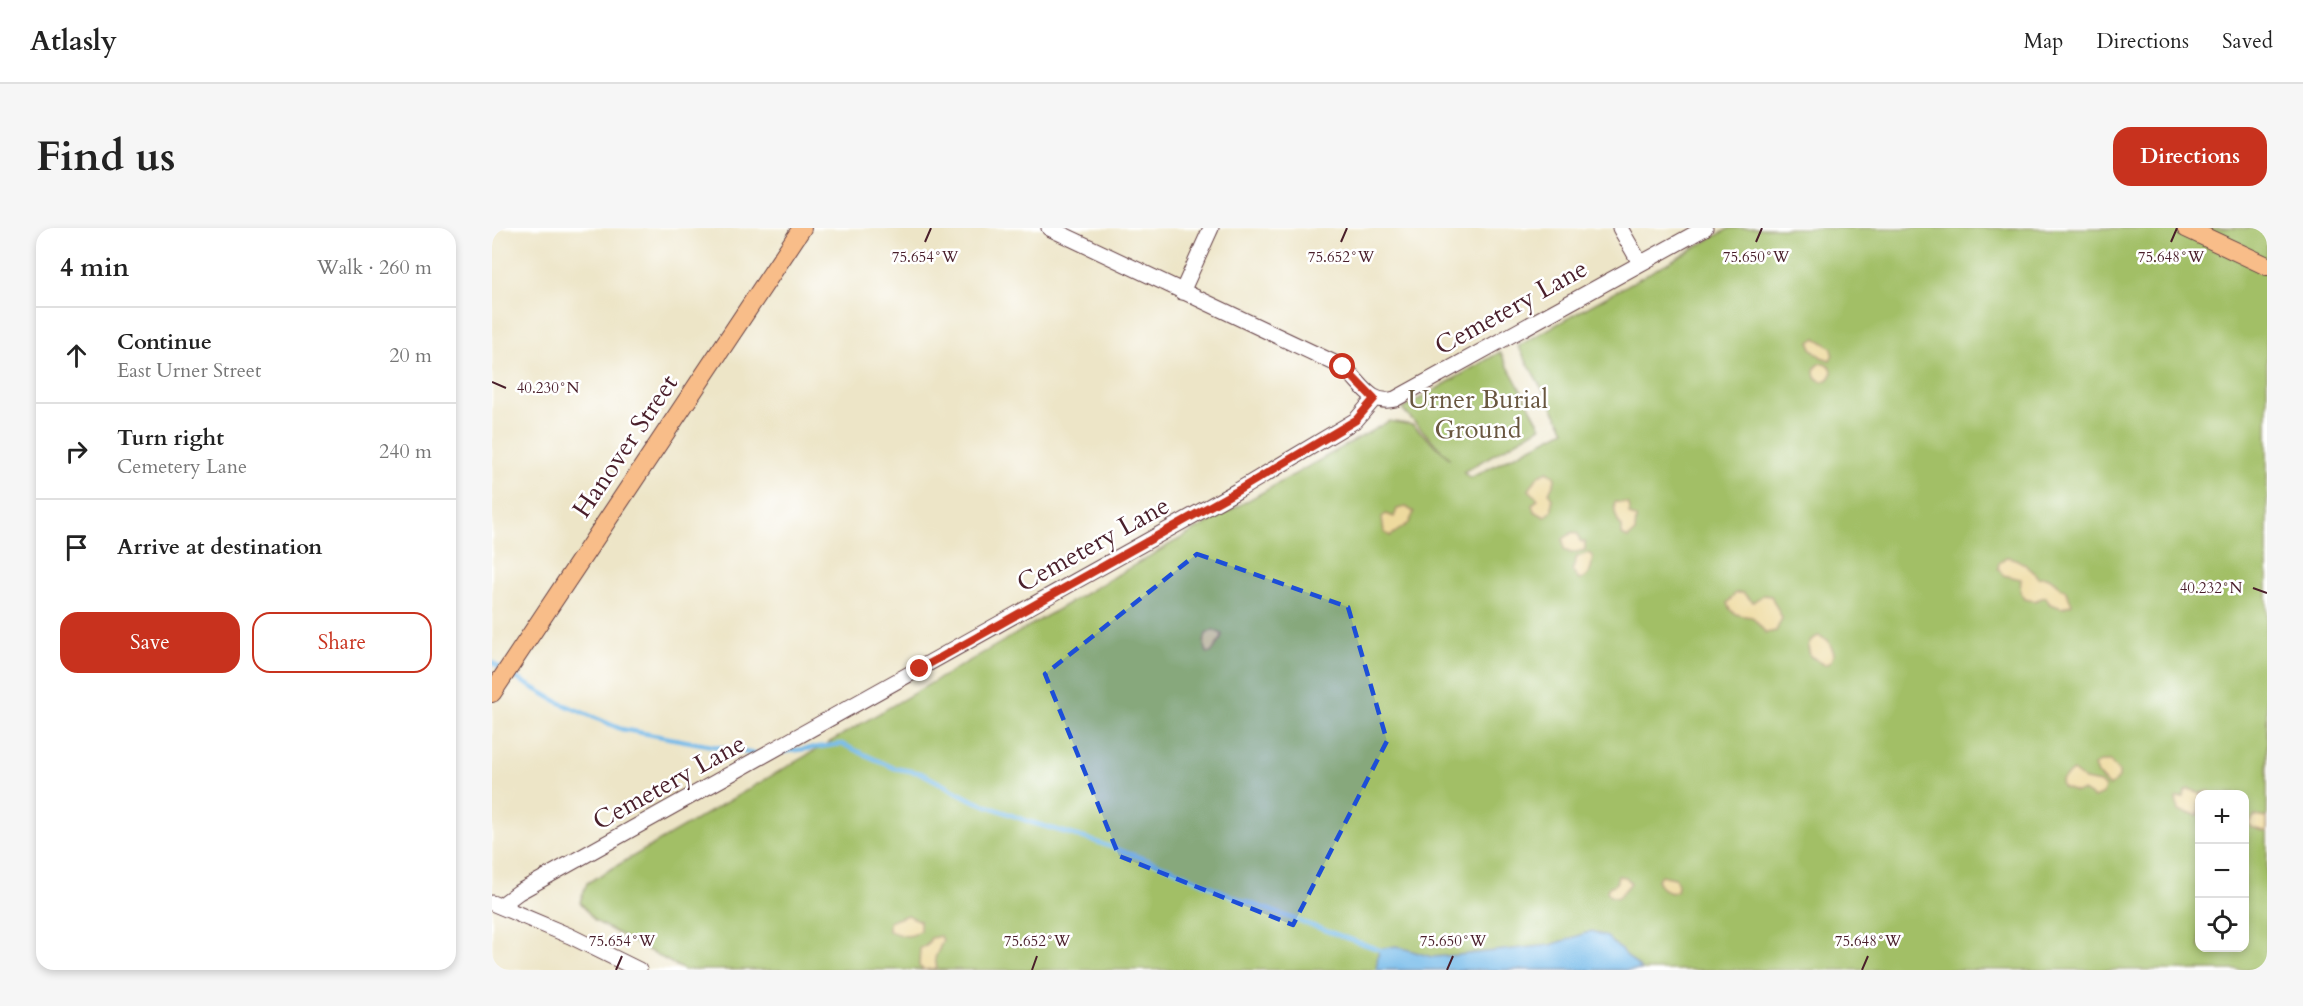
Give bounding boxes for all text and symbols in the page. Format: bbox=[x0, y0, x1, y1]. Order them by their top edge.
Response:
text: Atlasly bbox=[30, 22, 117, 60]
text: Map bbox=[2023, 27, 2063, 56]
text: Directions bbox=[2096, 27, 2189, 56]
text: Saved bbox=[2222, 27, 2273, 56]
button: Directions bbox=[2113, 127, 2267, 186]
text: Find us bbox=[36, 128, 176, 185]
text: 75.654°W bbox=[892, 247, 959, 267]
text: 75.652°W bbox=[1308, 247, 1375, 267]
text: 75.650°W bbox=[1723, 247, 1790, 267]
text: 75.648°W bbox=[2138, 247, 2205, 267]
text: 4 min bbox=[60, 250, 129, 285]
street label: Cemetery Lane bbox=[1428, 251, 1594, 363]
text: Walk · 260 m bbox=[317, 254, 432, 281]
text: Continue bbox=[117, 327, 212, 357]
icon: ahead bbox=[60, 339, 93, 372]
text: 20 m bbox=[389, 342, 432, 369]
route start bbox=[1329, 353, 1355, 379]
text: East Urner Street bbox=[117, 357, 261, 384]
street label: Hanover Street bbox=[564, 367, 686, 525]
text: 40.230°N bbox=[517, 378, 580, 398]
park label: Urner Burial Ground bbox=[1408, 382, 1549, 447]
text: Turn right bbox=[117, 423, 224, 453]
icon: right bbox=[60, 435, 93, 468]
text: 240 m bbox=[379, 438, 432, 465]
text: Cemetery Lane bbox=[117, 453, 247, 480]
street label: Cemetery Lane bbox=[1010, 488, 1176, 600]
icon: arrive bbox=[60, 531, 93, 564]
text: Arrive at destination bbox=[117, 532, 322, 562]
text: 40.232°N bbox=[2180, 578, 2243, 598]
button: Save bbox=[60, 612, 240, 673]
button: Share bbox=[252, 612, 432, 673]
route end bbox=[906, 655, 932, 681]
street label: Cemetery Lane bbox=[586, 726, 752, 838]
map controls bbox=[2195, 790, 2249, 952]
button: + bbox=[2195, 790, 2249, 844]
button: − bbox=[2195, 844, 2249, 898]
button: locate bbox=[2195, 898, 2249, 952]
text: 75.654°W bbox=[589, 931, 656, 951]
text: 75.652°W bbox=[1004, 931, 1071, 951]
text: 75.650°W bbox=[1420, 931, 1487, 951]
text: 75.648°W bbox=[1835, 931, 1902, 951]

